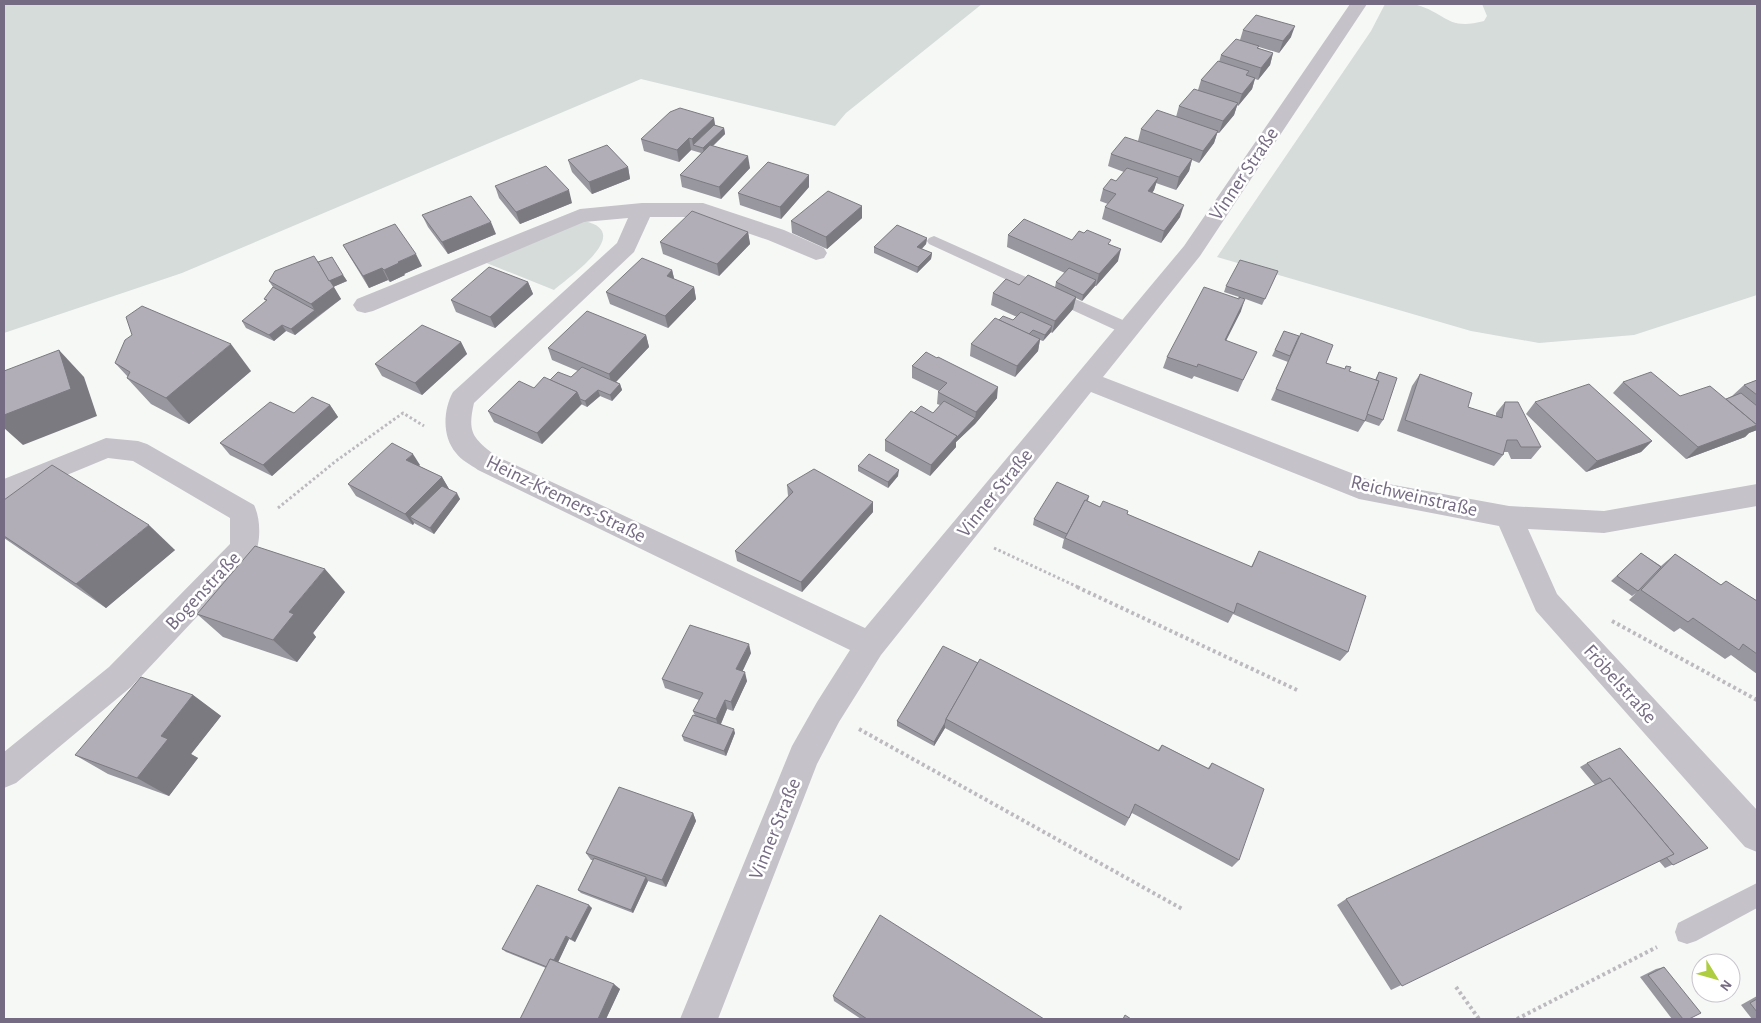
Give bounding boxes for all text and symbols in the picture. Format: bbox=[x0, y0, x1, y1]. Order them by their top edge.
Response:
street label: Vinner Straße bbox=[1206, 124, 1282, 224]
street label: Vinner Straße bbox=[954, 445, 1036, 541]
street label: Heinz-Kremers-Straße bbox=[483, 452, 649, 546]
street label: Reichweinstraße bbox=[1349, 472, 1479, 520]
street label: Bogenstraße bbox=[162, 548, 244, 634]
street label: Fröbelstraße bbox=[1580, 641, 1660, 727]
street label: Vinner Straße bbox=[746, 776, 804, 882]
north arrow bbox=[1691, 953, 1741, 1003]
text: N bbox=[1717, 977, 1734, 993]

